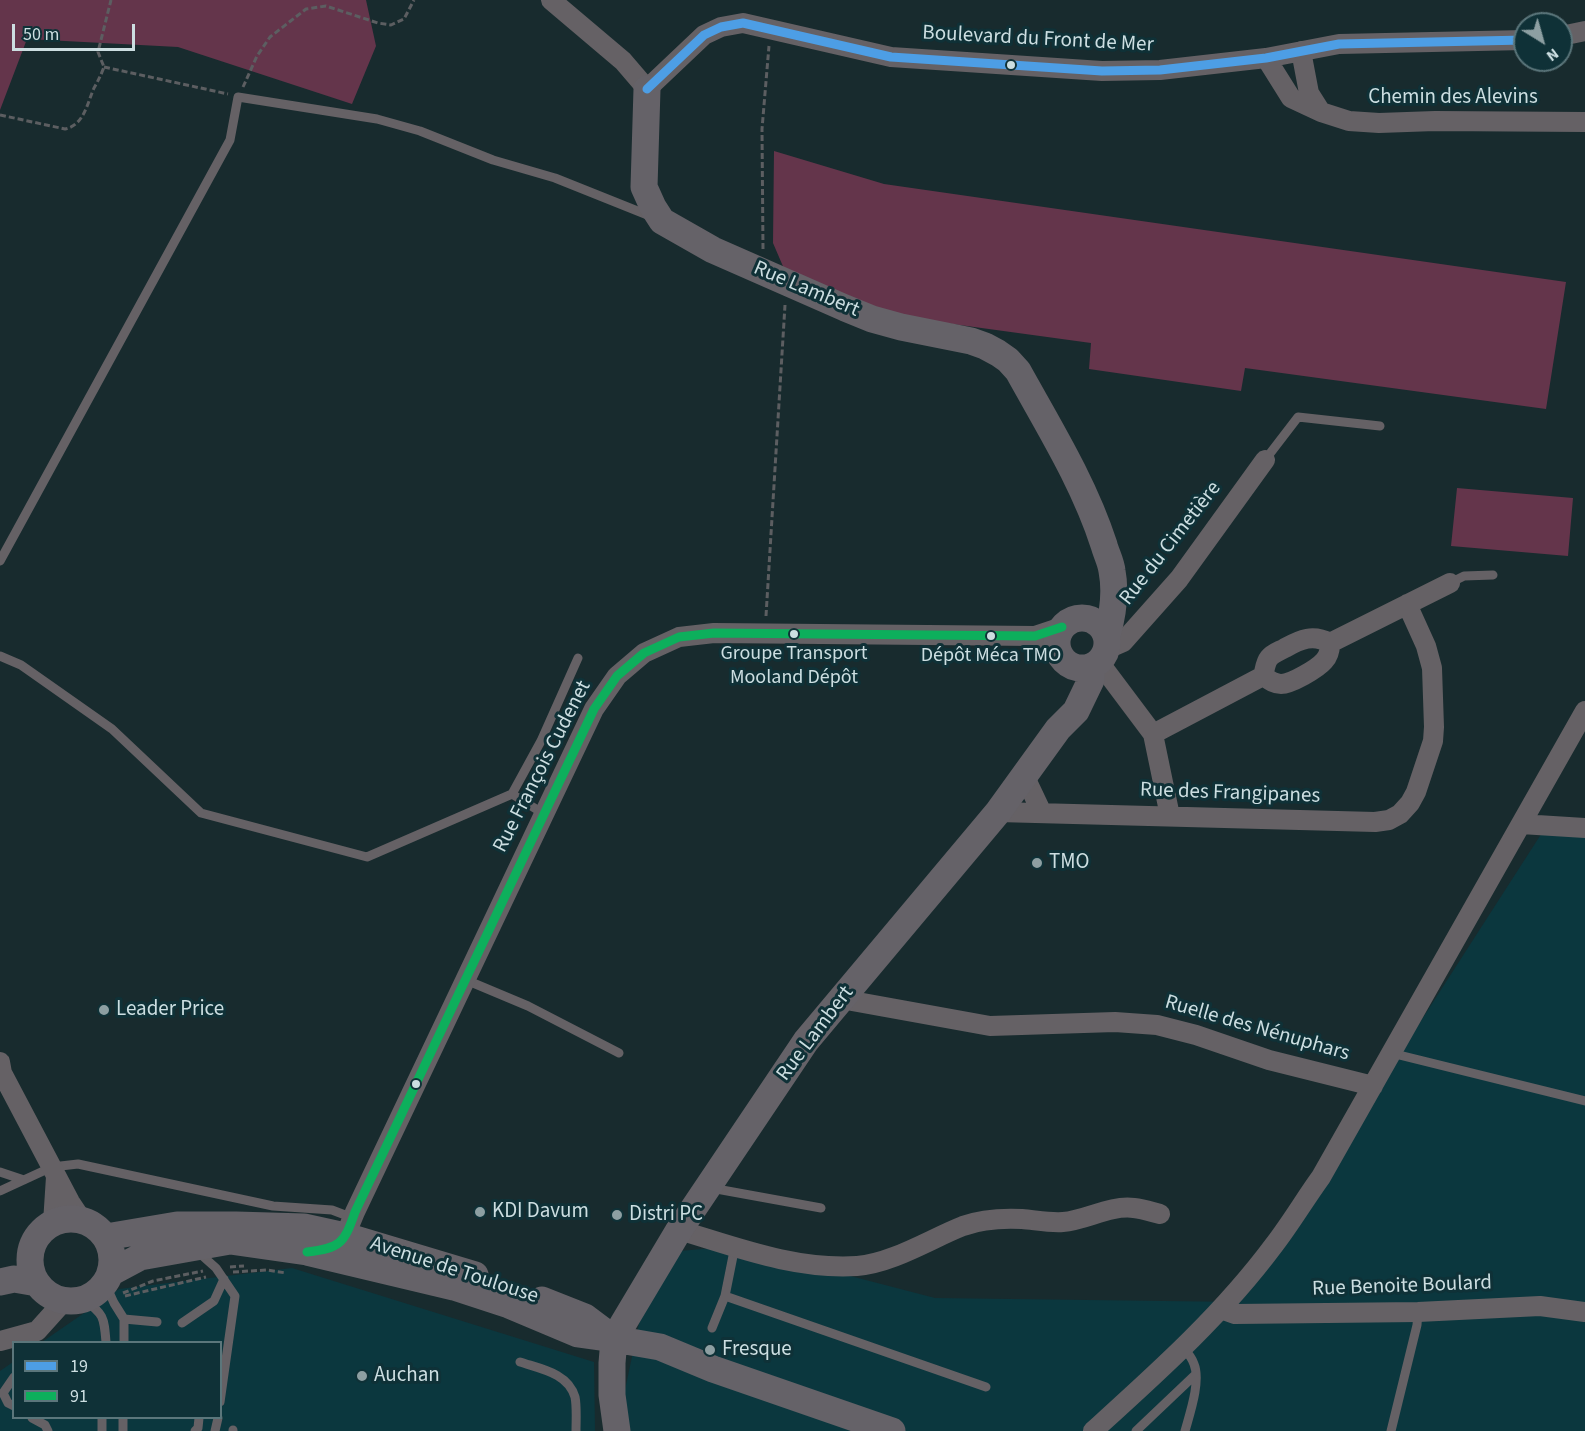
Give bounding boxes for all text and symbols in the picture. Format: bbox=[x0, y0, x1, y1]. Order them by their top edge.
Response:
scale bar bbox=[15, 12, 138, 50]
north arrow bbox=[1513, 12, 1573, 72]
street label: Boulevard du Front de Mer bbox=[922, 21, 1154, 59]
text: 50 m bbox=[23, 22, 59, 47]
text: N bbox=[1542, 43, 1564, 67]
unlabelled marker bbox=[1005, 59, 1017, 71]
street label: Chemin des Alevins bbox=[1368, 85, 1538, 111]
street label: Rue Lambert bbox=[749, 256, 863, 324]
street label: Rue du Cimetière bbox=[1115, 477, 1227, 611]
marker: Groupe Transport Mooland Dépôt bbox=[788, 628, 800, 640]
marker: Dépôt Méca TMO bbox=[985, 630, 997, 642]
place label: Groupe Transport Mooland Dépôt bbox=[720, 643, 868, 690]
place label: Dépôt Méca TMO bbox=[921, 645, 1061, 669]
street label: Rue François Cudenet bbox=[489, 677, 597, 857]
street label: Rue des Frangipanes bbox=[1139, 778, 1321, 810]
place label: TMO bbox=[1049, 850, 1089, 876]
marker: TMO bbox=[1030, 856, 1044, 870]
street label: Rue Lambert bbox=[772, 981, 860, 1087]
street label: Ruelle des Nénuphars bbox=[1162, 991, 1352, 1067]
place label: Leader Price bbox=[116, 997, 224, 1023]
marker: Leader Price bbox=[97, 1003, 111, 1017]
unlabelled marker bbox=[410, 1078, 422, 1090]
place label: KDI Davum bbox=[492, 1199, 589, 1225]
place label: Distri PC bbox=[629, 1202, 703, 1228]
marker: KDI Davum bbox=[473, 1205, 487, 1219]
marker: Distri PC bbox=[610, 1208, 624, 1222]
street label: Avenue de Toulouse bbox=[367, 1232, 541, 1310]
street label: Rue Benoite Boulard bbox=[1312, 1271, 1492, 1303]
place label: Fresque bbox=[722, 1337, 792, 1363]
legend bbox=[12, 1341, 222, 1419]
marker: Fresque bbox=[703, 1343, 717, 1357]
text: 19 bbox=[70, 1354, 88, 1379]
place label: Auchan bbox=[374, 1363, 440, 1389]
marker: Auchan bbox=[355, 1369, 369, 1383]
text: 91 bbox=[70, 1384, 88, 1409]

